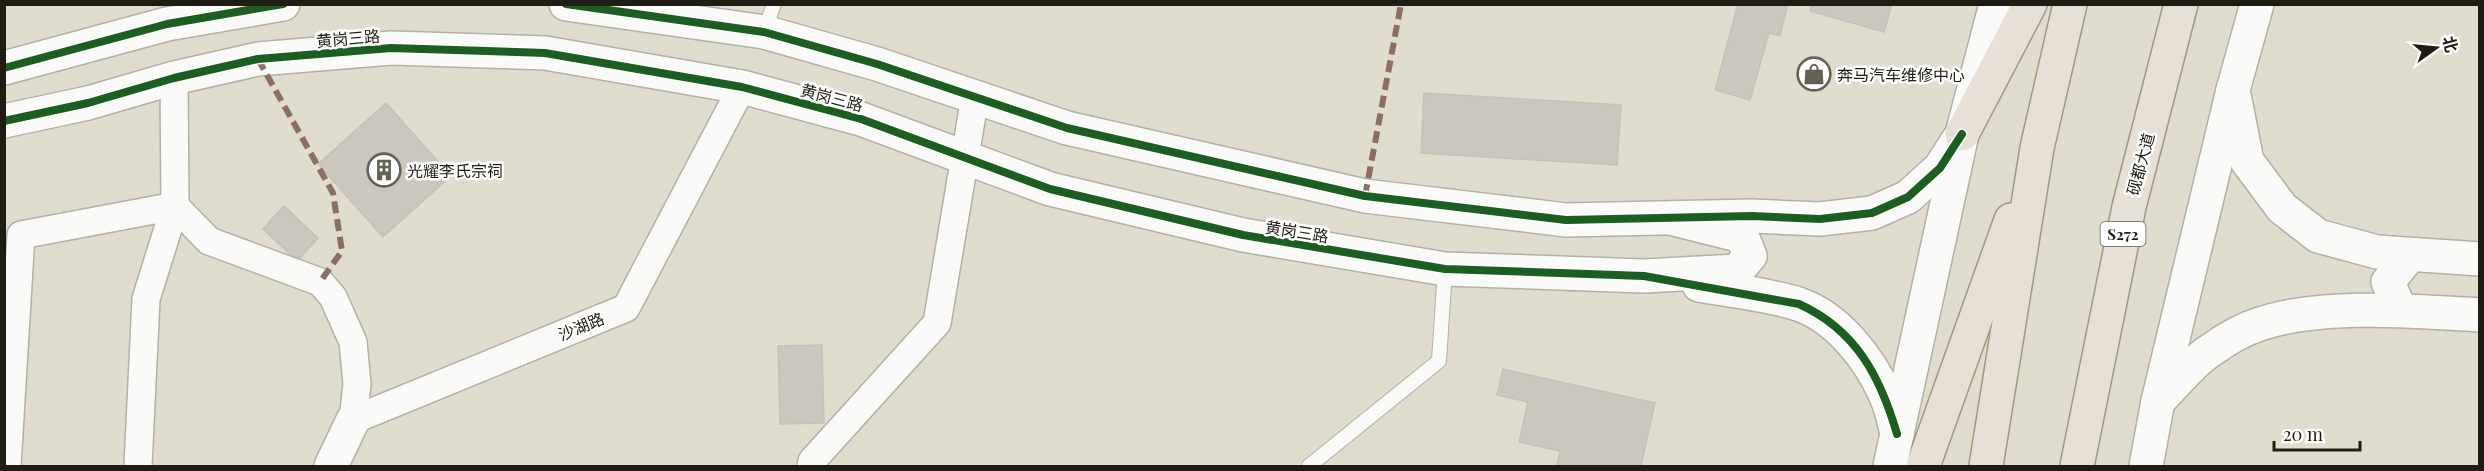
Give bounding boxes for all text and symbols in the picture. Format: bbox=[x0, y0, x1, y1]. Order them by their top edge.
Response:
north arrow bbox=[2406, 18, 2466, 78]
street label: 黄岗三路 bbox=[315, 25, 381, 51]
text: 北 bbox=[2439, 34, 2463, 54]
shop icon: 奔马汽车维修中心 bbox=[1796, 56, 1832, 92]
place label: 奔马汽车维修中心 bbox=[1837, 64, 1965, 85]
street label: 黄岗三路 bbox=[798, 79, 866, 115]
street label: 砚都大道 bbox=[2122, 130, 2158, 198]
building icon: 光耀李氏宗祠 bbox=[366, 152, 402, 188]
place label: 光耀李氏宗祠 bbox=[407, 160, 503, 181]
street label: 黄岗三路 bbox=[1264, 216, 1330, 246]
road number: S272 bbox=[2100, 222, 2146, 246]
street label: 沙湖路 bbox=[555, 307, 607, 345]
scale bar bbox=[2274, 414, 2360, 452]
text: 20 m bbox=[2283, 422, 2323, 446]

